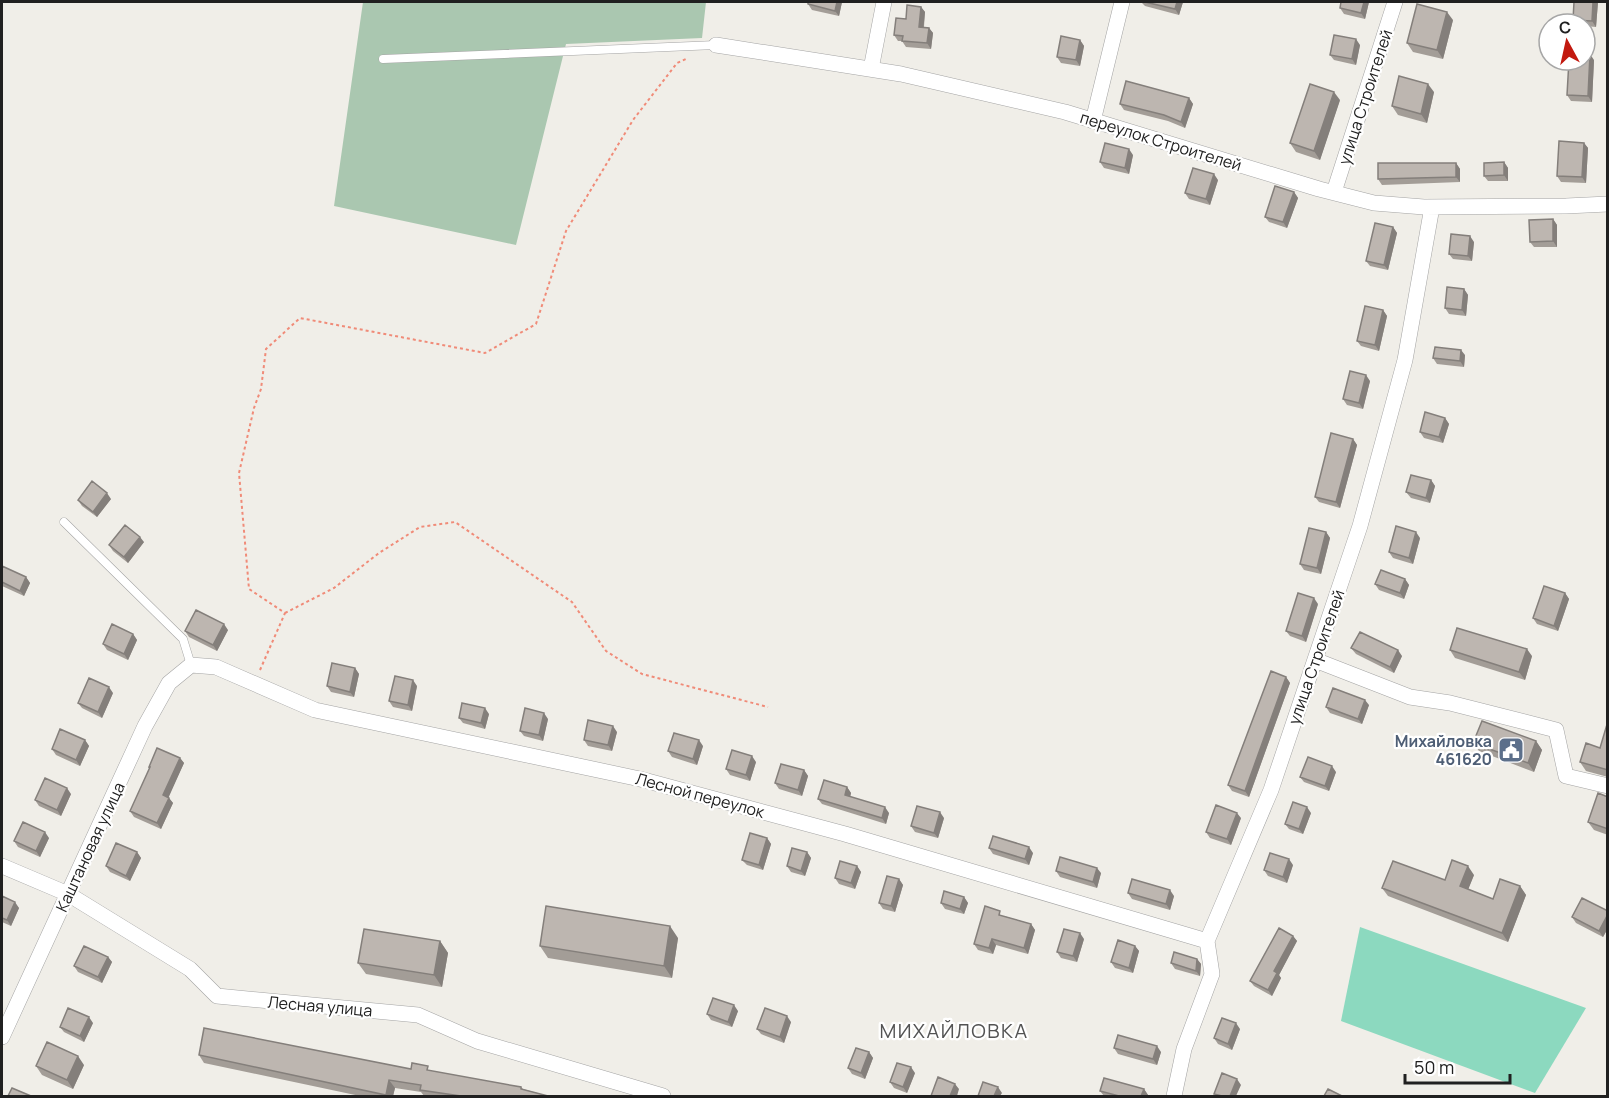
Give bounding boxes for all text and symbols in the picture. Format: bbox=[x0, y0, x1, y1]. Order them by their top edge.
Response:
north arrow bbox=[1537, 12, 1597, 72]
text: С bbox=[1558, 15, 1572, 39]
street label: улица Строителей bbox=[1333, 26, 1397, 168]
street label: переулок Строителей bbox=[1078, 106, 1244, 176]
street label: улица Строителей bbox=[1283, 587, 1349, 727]
place label: Михайловка 461620 bbox=[1395, 730, 1492, 770]
public building icon: Михайловка 461620 bbox=[1496, 735, 1526, 765]
street label: Лесной переулок bbox=[633, 767, 768, 823]
street label: Каштановая улица bbox=[50, 779, 130, 915]
street label: Лесная улица bbox=[267, 990, 373, 1022]
district label: МИХАЙЛОВКА bbox=[879, 1017, 1029, 1044]
scale bar bbox=[1405, 1047, 1510, 1085]
text: 50 m bbox=[1414, 1055, 1454, 1079]

